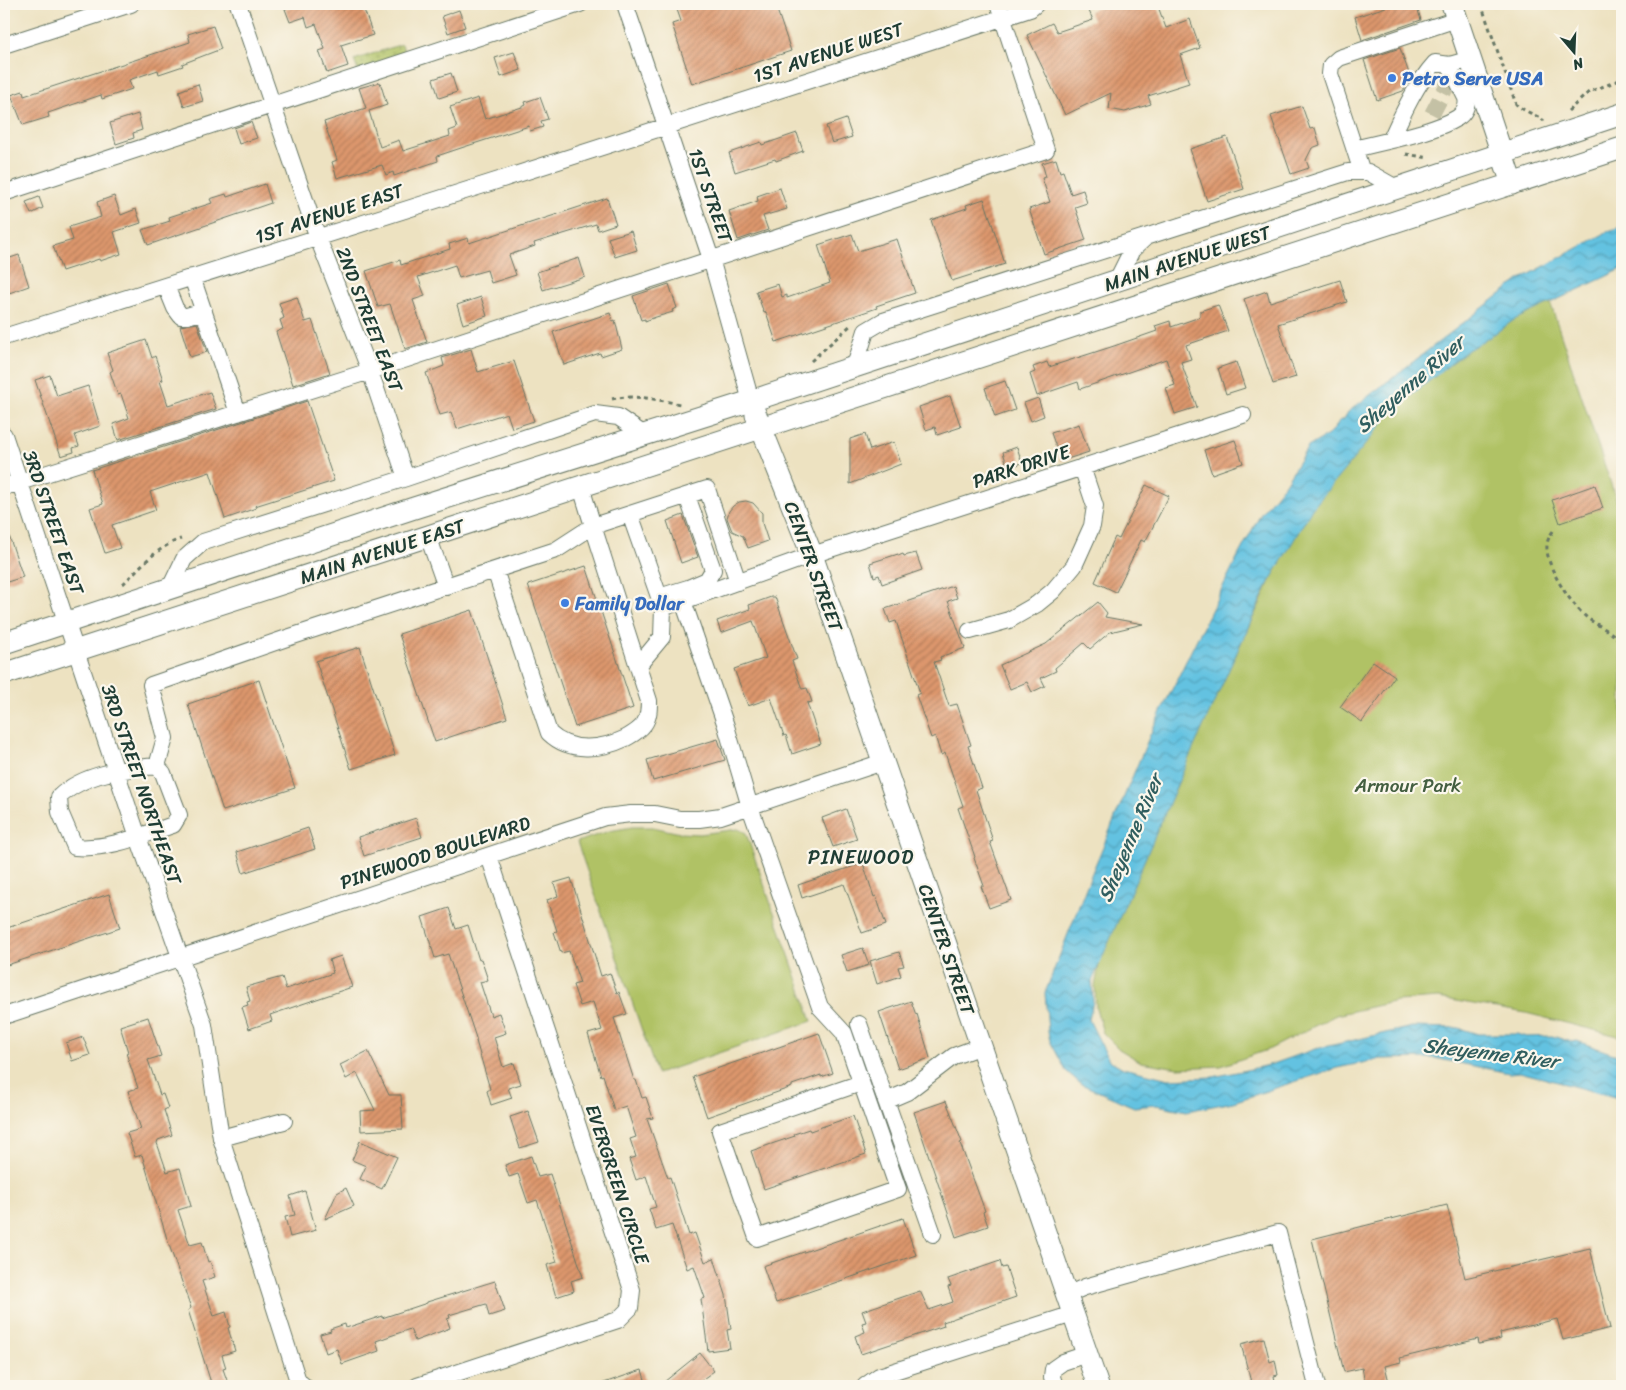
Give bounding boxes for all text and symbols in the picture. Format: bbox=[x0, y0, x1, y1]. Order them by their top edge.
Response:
street label: 1ST AVENUE WEST bbox=[749, 12, 909, 92]
north arrow bbox=[1548, 28, 1598, 78]
text: N bbox=[1569, 50, 1588, 77]
place label: Petro Serve USA bbox=[1402, 62, 1543, 95]
marker: Petro Serve USA bbox=[1386, 72, 1398, 84]
street label: 1ST STREET bbox=[679, 144, 743, 248]
street label: 1ST AVENUE EAST bbox=[251, 173, 409, 253]
street label: MAIN AVENUE WEST bbox=[1100, 216, 1276, 301]
street label: 2ND STREET EAST bbox=[327, 242, 413, 397]
water label: Sheyenne River bbox=[1348, 324, 1476, 442]
street label: PARK DRIVE bbox=[968, 435, 1076, 498]
street label: 3RD STREET EAST bbox=[13, 445, 94, 600]
street label: CENTER STREET bbox=[775, 496, 853, 637]
street label: MAIN AVENUE EAST bbox=[295, 509, 470, 594]
place label: Family Dollar bbox=[574, 587, 685, 620]
marker: Family Dollar bbox=[559, 597, 571, 609]
street label: 3RD STREET NORTHEAST bbox=[92, 679, 192, 890]
water label: Sheyenne River bbox=[1088, 765, 1175, 908]
park label: Armour Park bbox=[1354, 769, 1461, 802]
street label: PINEWOOD BOULEVARD bbox=[336, 806, 535, 899]
district label: PINEWOOD bbox=[808, 840, 914, 875]
street label: CENTER STREET bbox=[909, 879, 985, 1020]
water label: Sheyenne River bbox=[1421, 1028, 1564, 1080]
street label: EVERGREEN CIRCLE bbox=[576, 1100, 659, 1270]

